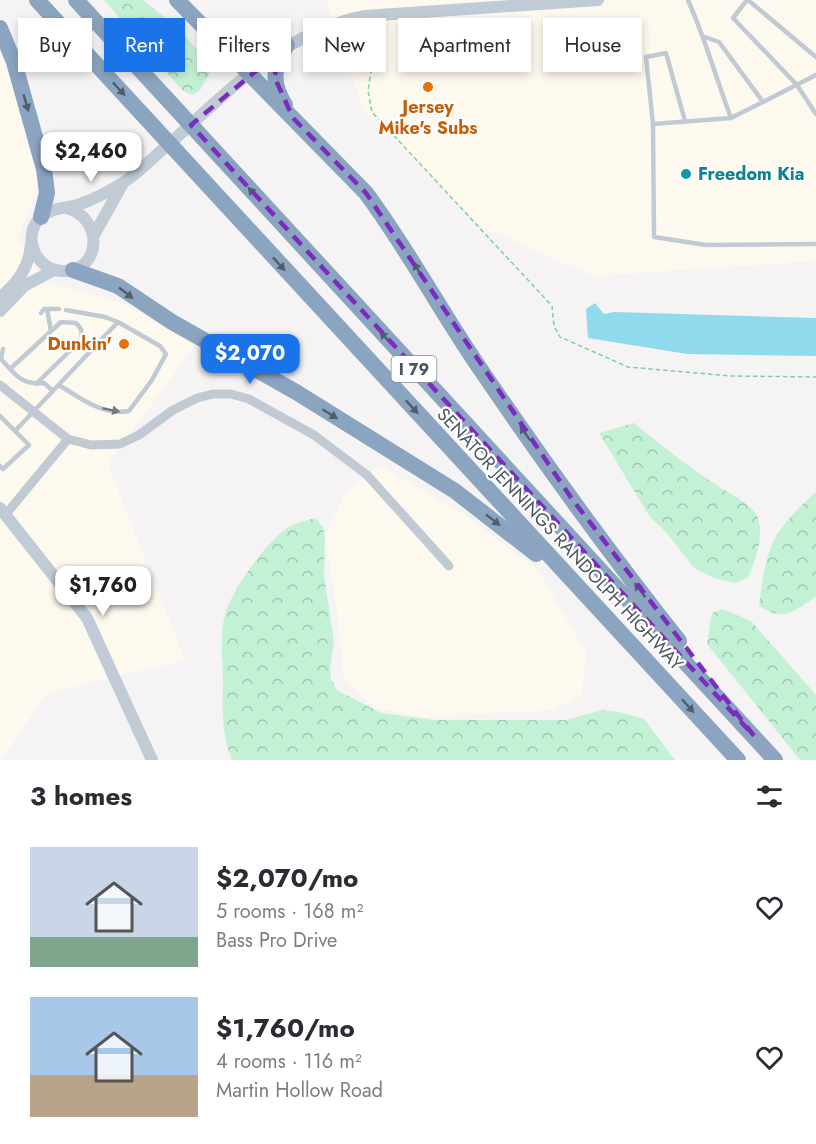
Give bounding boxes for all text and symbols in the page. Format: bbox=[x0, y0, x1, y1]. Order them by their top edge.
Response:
chip: Buy bbox=[18, 18, 92, 72]
chip: Rent bbox=[104, 18, 185, 72]
chip: Filters bbox=[197, 18, 291, 72]
chip: New bbox=[303, 18, 386, 72]
chip: Apartment bbox=[398, 18, 531, 72]
chip: House bbox=[543, 18, 642, 72]
marker: Jersey Mike's Subs bbox=[421, 80, 435, 94]
one-way arrow bbox=[112, 82, 126, 97]
one-way arrow bbox=[22, 94, 31, 112]
place label: Jersey Mike's Subs bbox=[378, 94, 478, 141]
pin: $2,460 bbox=[42, 132, 140, 183]
text: $2,460 bbox=[55, 137, 127, 166]
place label: Freedom Kia bbox=[698, 161, 805, 187]
marker: Freedom Kia bbox=[679, 167, 693, 181]
one-way arrow bbox=[247, 187, 261, 202]
one-way arrow bbox=[272, 256, 286, 270]
one-way arrow bbox=[413, 262, 424, 278]
one-way arrow bbox=[118, 287, 134, 299]
place label: Dunkin' bbox=[47, 331, 112, 357]
one-way arrow bbox=[380, 331, 393, 346]
pin: $2,070 bbox=[201, 334, 299, 385]
marker: Dunkin' bbox=[117, 337, 131, 351]
text: $2,070 bbox=[215, 339, 285, 368]
road number: I 79 bbox=[392, 356, 436, 382]
one-way arrow bbox=[404, 400, 418, 414]
street label: SENATOR JENNINGS RANDOLPH HIGHWAY bbox=[431, 402, 690, 677]
one-way arrow bbox=[102, 406, 121, 415]
one-way arrow bbox=[322, 408, 338, 419]
one-way arrow bbox=[519, 425, 531, 441]
one-way arrow bbox=[485, 514, 501, 527]
pin: $1,760 bbox=[54, 566, 152, 617]
text: $1,760 bbox=[69, 571, 137, 600]
one-way arrow bbox=[634, 582, 647, 598]
one-way arrow bbox=[681, 698, 694, 713]
text: 3 homes bbox=[30, 777, 132, 815]
icon: filters bbox=[753, 780, 786, 813]
text: $2,070/mo bbox=[216, 859, 358, 897]
icon: home bbox=[78, 871, 150, 943]
icon: heart bbox=[753, 891, 786, 924]
text: 5 rooms · 168 m² bbox=[216, 897, 363, 926]
text: Bass Pro Drive bbox=[216, 926, 337, 955]
text: $1,760/mo bbox=[216, 1009, 355, 1047]
icon: home bbox=[78, 1021, 150, 1093]
icon: heart bbox=[753, 1041, 786, 1074]
text: 4 rooms · 116 m² bbox=[216, 1047, 362, 1076]
text: Martin Hollow Road bbox=[216, 1076, 383, 1105]

